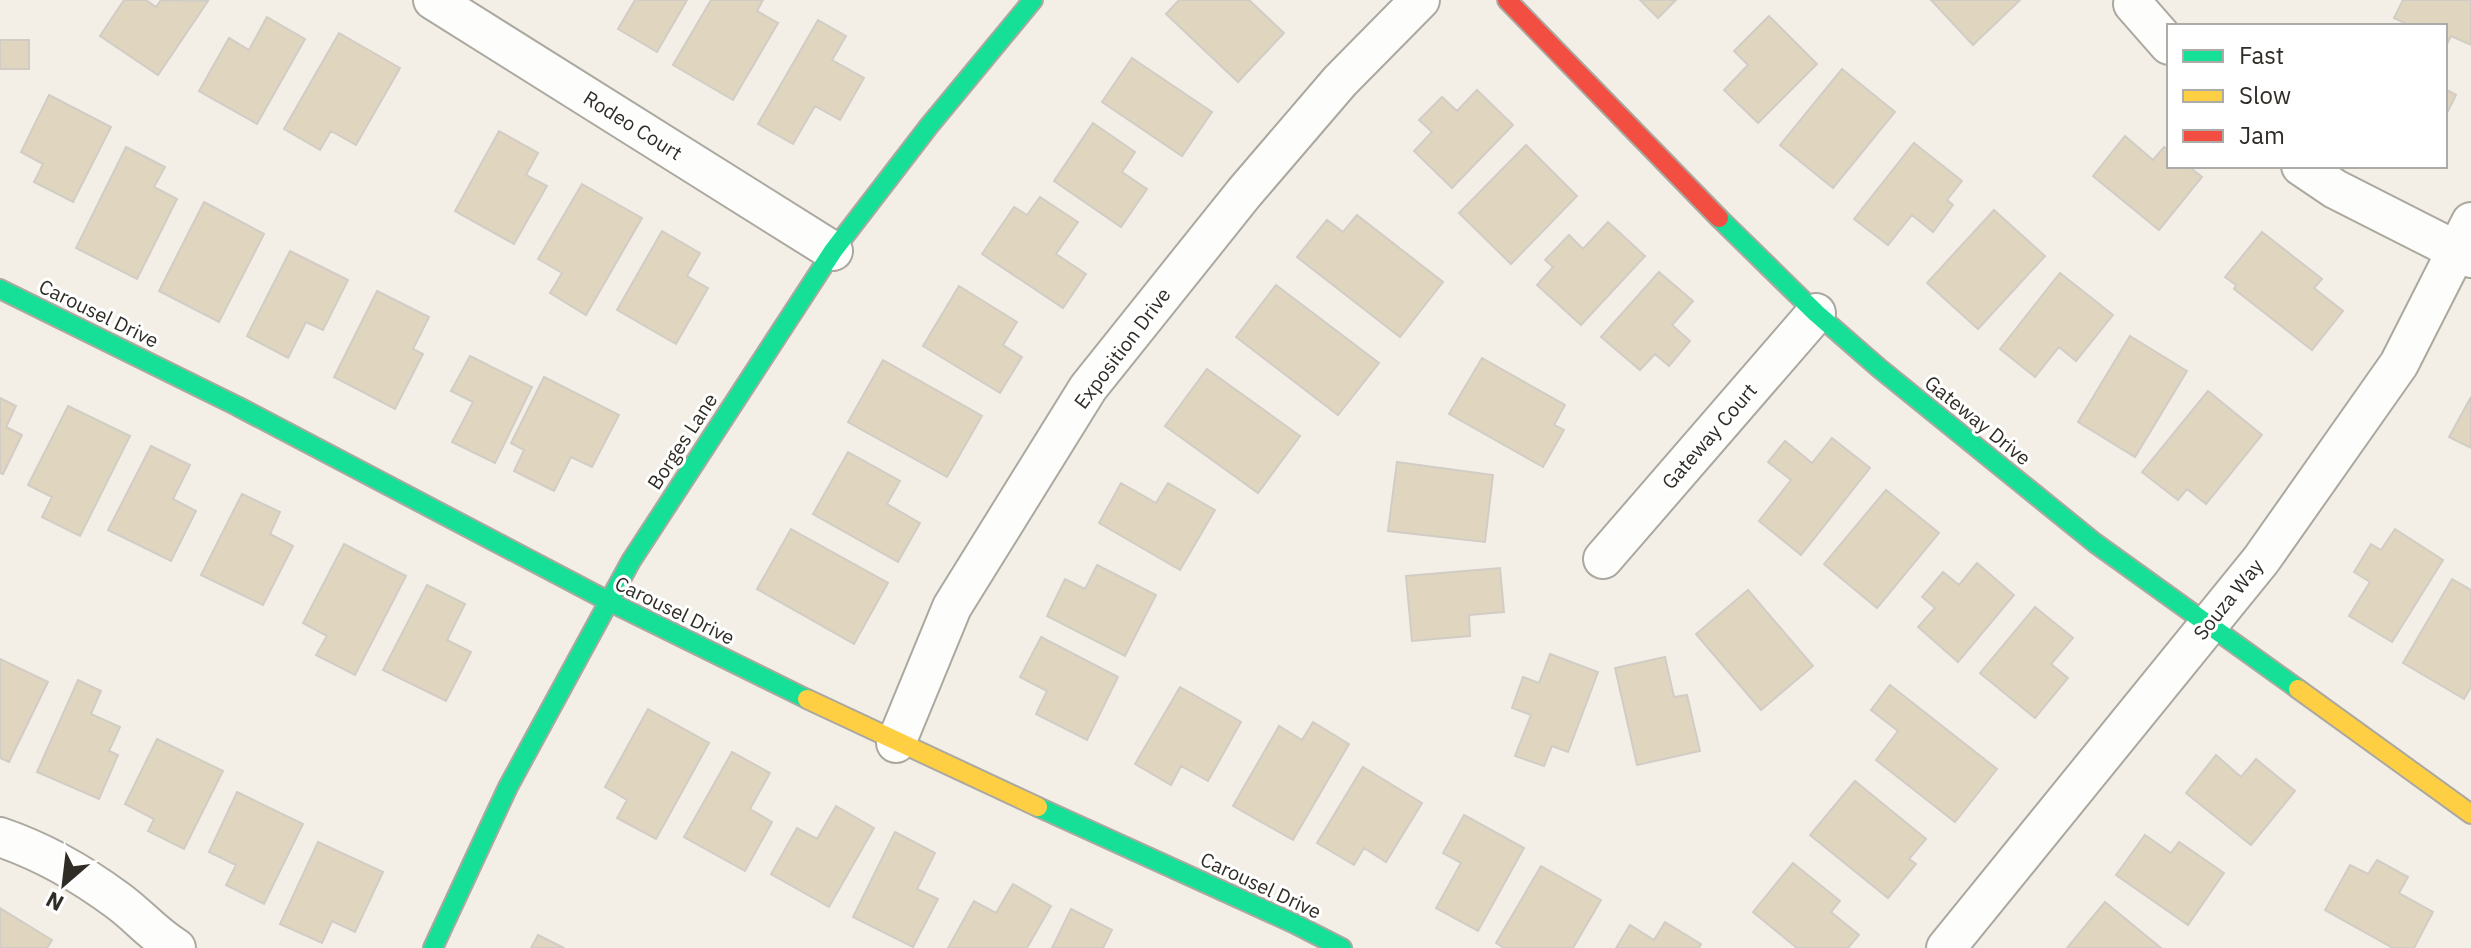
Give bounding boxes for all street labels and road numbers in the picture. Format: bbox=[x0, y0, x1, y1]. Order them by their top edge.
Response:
street label: Rodeo Court bbox=[579, 84, 687, 166]
street label: Carousel Drive bbox=[35, 272, 163, 354]
street label: Exposition Drive bbox=[1068, 282, 1176, 414]
street label: Gateway Drive bbox=[1919, 369, 2037, 471]
street label: Gateway Court bbox=[1655, 377, 1763, 495]
street label: Borges Lane bbox=[641, 387, 723, 494]
street label: Souza Way bbox=[2187, 553, 2269, 645]
street label: Carousel Drive bbox=[611, 569, 739, 651]
street label: Carousel Drive bbox=[1196, 845, 1326, 925]

